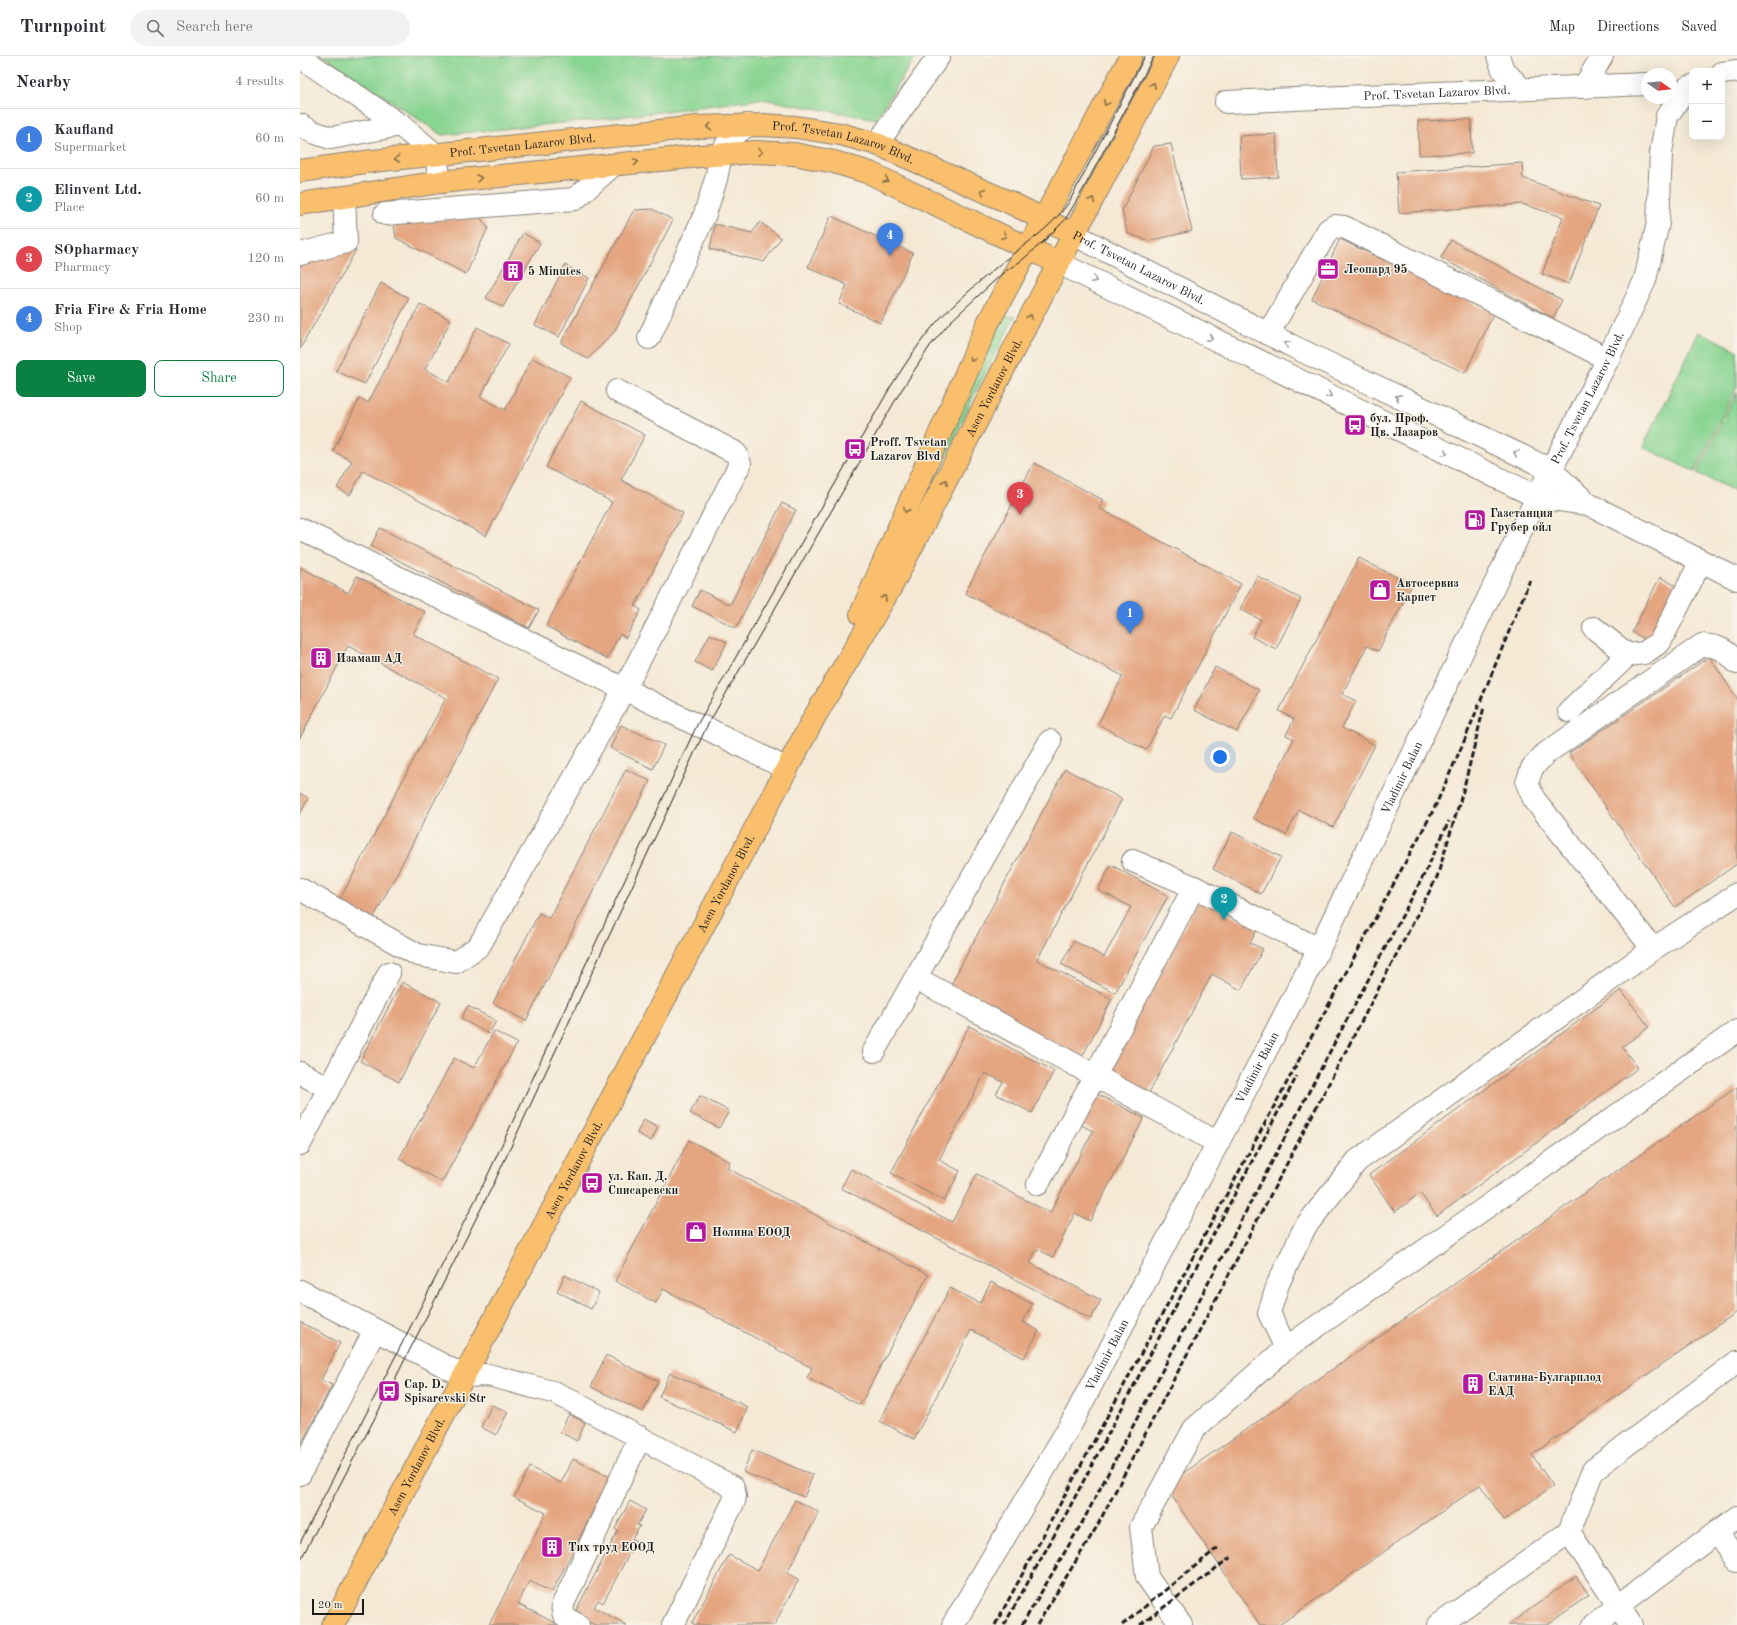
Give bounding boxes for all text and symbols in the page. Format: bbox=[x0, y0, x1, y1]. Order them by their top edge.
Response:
search box bbox=[130, 10, 410, 46]
icon: search bbox=[144, 17, 166, 39]
text: Turnpoint bbox=[20, 18, 106, 37]
text: Search here bbox=[176, 20, 253, 35]
text: Map bbox=[1549, 20, 1575, 34]
text: Directions bbox=[1597, 20, 1659, 34]
text: Saved bbox=[1681, 20, 1717, 34]
north arrow bbox=[1641, 68, 1677, 104]
map controls bbox=[1689, 68, 1725, 140]
button: + bbox=[1689, 68, 1725, 104]
text: Nearby bbox=[16, 74, 71, 91]
text: 4 results bbox=[235, 75, 284, 88]
one-way arrow bbox=[1148, 82, 1156, 89]
street label: Prof. Tsvetan Lazarov Blvd. bbox=[1363, 85, 1511, 103]
one-way arrow bbox=[1103, 99, 1111, 106]
button: − bbox=[1689, 104, 1725, 140]
street label: Prof. Tsvetan Lazarov Blvd. bbox=[771, 121, 916, 167]
one-way arrow bbox=[706, 122, 712, 131]
text: Kaufland bbox=[54, 123, 114, 138]
text: 1 bbox=[25, 132, 33, 145]
text: 60 m bbox=[255, 132, 284, 145]
street label: Prof. Tsvetan Lazarov Blvd. bbox=[449, 133, 596, 160]
text: Supermarket bbox=[54, 141, 126, 154]
one-way arrow bbox=[757, 148, 763, 157]
one-way arrow bbox=[394, 154, 401, 163]
one-way arrow bbox=[633, 158, 639, 167]
one-way arrow bbox=[476, 174, 482, 183]
one-way arrow bbox=[882, 175, 890, 183]
text: Elinvent Ltd. bbox=[54, 183, 142, 198]
one-way arrow bbox=[980, 187, 987, 195]
text: 2 bbox=[25, 192, 33, 205]
text: 60 m bbox=[255, 192, 284, 205]
one-way arrow bbox=[1087, 197, 1095, 204]
text: Place bbox=[54, 201, 84, 214]
pin: 4 bbox=[877, 223, 903, 256]
street label: Prof. Tsvetan Lazarov Blvd. bbox=[1070, 230, 1207, 307]
one-way arrow bbox=[1000, 231, 1007, 238]
text: SOpharmacy bbox=[54, 243, 139, 258]
text: 3 bbox=[25, 252, 33, 265]
text: 120 m bbox=[247, 252, 284, 265]
office icon: Леопард 95 bbox=[1315, 256, 1341, 282]
building icon: 5 Minutes bbox=[500, 258, 526, 284]
text: Pharmacy bbox=[54, 261, 111, 274]
place label: Леопард 95 bbox=[1344, 263, 1407, 276]
place label: 5 Minutes bbox=[528, 265, 581, 278]
one-way arrow bbox=[1089, 275, 1097, 283]
text: Fria Fire & Fria Home bbox=[54, 303, 207, 318]
text: 4 bbox=[25, 312, 33, 325]
text: 230 m bbox=[247, 312, 284, 325]
one-way arrow bbox=[1025, 314, 1033, 321]
text: Shop bbox=[54, 321, 82, 334]
street label: Prof. Tsvetan Lazarov Blvd. bbox=[1550, 330, 1627, 467]
one-way arrow bbox=[1206, 333, 1213, 341]
street label: Asen Yordanov Blvd. bbox=[964, 337, 1025, 439]
one-way arrow bbox=[1284, 341, 1292, 349]
one-way arrow bbox=[969, 354, 977, 362]
button: Save bbox=[16, 360, 146, 397]
button: Share bbox=[154, 360, 284, 397]
one-way arrow bbox=[1324, 391, 1332, 398]
one-way arrow bbox=[1395, 394, 1403, 402]
bus stop icon: бул. Проф. Цв. Лазаров bbox=[1342, 412, 1368, 438]
place label: бул. Проф. Цв. Лазаров bbox=[1370, 413, 1438, 439]
bus stop icon: Proff. Tsvetan Lazarov Blvd bbox=[842, 436, 868, 462]
place label: Proff. Tsvetan Lazarov Blvd bbox=[870, 437, 947, 463]
one-way arrow bbox=[1441, 448, 1449, 456]
one-way arrow bbox=[1512, 450, 1520, 458]
one-way arrow bbox=[940, 479, 948, 487]
pin: 3 bbox=[1007, 482, 1033, 515]
one-way arrow bbox=[903, 505, 911, 513]
fuel station icon: Газстанция Грубер ойл bbox=[1462, 507, 1488, 533]
place label: Газстанция Грубер ойл bbox=[1490, 508, 1553, 534]
shop icon: Автосервиз Карпет bbox=[1367, 577, 1393, 603]
place label: Автосервиз Карпет bbox=[1396, 578, 1459, 604]
one-way arrow bbox=[880, 595, 887, 602]
pin: 1 bbox=[1117, 601, 1143, 634]
building icon: Изамаш АД bbox=[308, 645, 334, 671]
place label: Изамаш АД bbox=[336, 653, 402, 665]
street label: Vladimir Balan bbox=[1380, 740, 1425, 816]
your location bbox=[1210, 747, 1230, 767]
street label: Asen Yordanov Blvd. bbox=[696, 833, 758, 935]
pin: 2 bbox=[1211, 887, 1237, 920]
street label: Vladimir Balan bbox=[1234, 1030, 1282, 1106]
street label: Asen Yordanov Blvd. bbox=[544, 1119, 606, 1221]
bus stop icon: ул. Кап. Д. Списаревски bbox=[579, 1170, 605, 1196]
place label: ул. Кап. Д. Списаревски bbox=[608, 1171, 678, 1197]
shop icon: Нолина ЕООД bbox=[683, 1219, 709, 1245]
place label: Нолина ЕООД bbox=[712, 1227, 791, 1239]
street label: Vladimir Balan bbox=[1084, 1317, 1132, 1393]
building icon: Слатина-Булгарплод ЕАД bbox=[1460, 1371, 1486, 1397]
place label: Слатина-Булгарплод ЕАД bbox=[1488, 1372, 1601, 1398]
bus stop icon: Cap. D. Spisarevski Str bbox=[376, 1378, 402, 1404]
place label: Cap. D. Spisarevski Str bbox=[404, 1379, 486, 1405]
street label: Asen Yordanov Blvd. bbox=[386, 1416, 448, 1518]
building icon: Тих труд ЕООД bbox=[539, 1534, 565, 1560]
place label: Тих труд ЕООД bbox=[568, 1542, 654, 1554]
scale bar bbox=[312, 1597, 364, 1616]
text: 20 m bbox=[318, 1600, 343, 1611]

